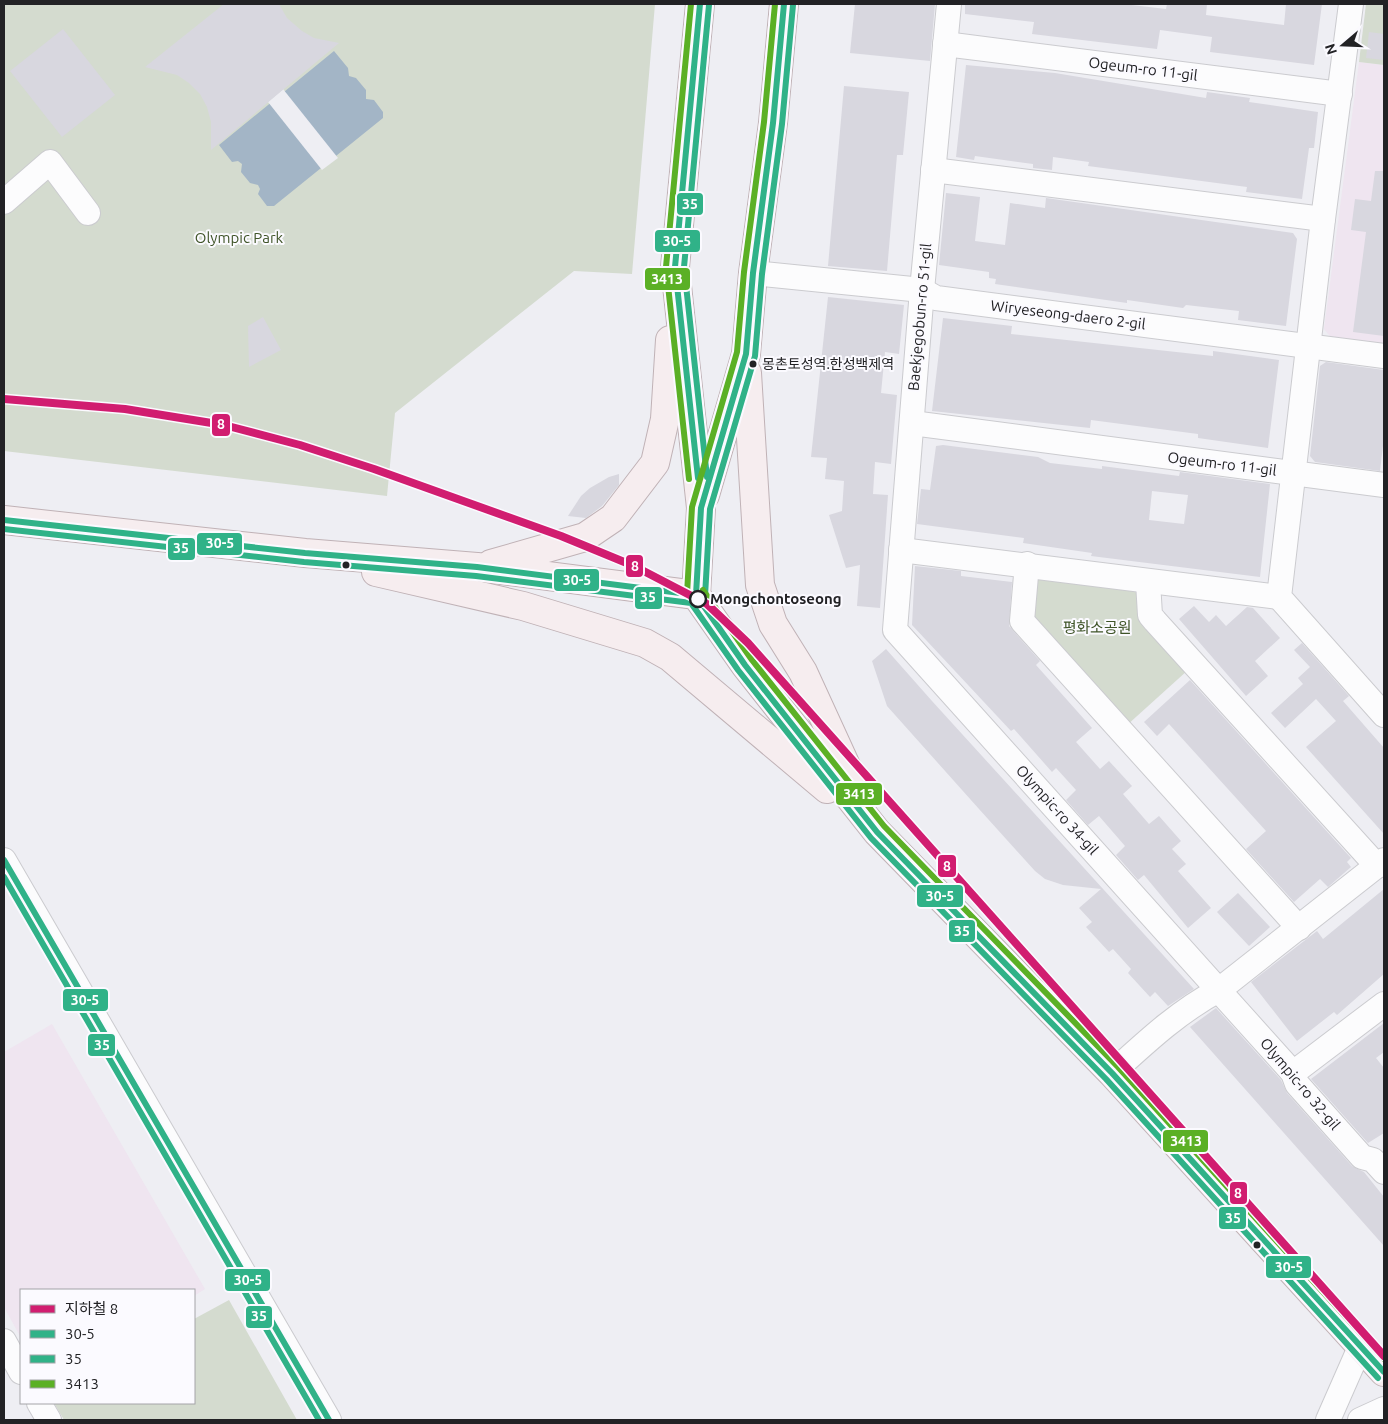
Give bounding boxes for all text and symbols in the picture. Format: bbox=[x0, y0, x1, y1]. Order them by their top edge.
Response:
north arrow bbox=[1318, 20, 1368, 70]
text: N bbox=[1321, 42, 1340, 57]
street label: Ogeum-ro 11-gil bbox=[1088, 53, 1199, 84]
line badge: 35 bbox=[676, 192, 704, 216]
text: 35 bbox=[682, 196, 698, 212]
park label: Olympic Park bbox=[195, 229, 284, 246]
line badge: 30-5 bbox=[654, 229, 701, 253]
text: 30-5 bbox=[663, 233, 691, 249]
street label: Baekjegobun-ro 51-gil bbox=[905, 242, 934, 391]
line badge: 3413 bbox=[644, 267, 691, 291]
text: 3413 bbox=[651, 271, 683, 287]
street label: Wiryeseong-daero 2-gil bbox=[990, 297, 1147, 332]
place label: 몽촌토성역.한성백제역 bbox=[762, 356, 894, 372]
marker: 몽촌토성역.한성백제역 bbox=[748, 359, 758, 369]
line badge: 8 bbox=[211, 413, 231, 437]
text: 8 bbox=[217, 416, 225, 432]
street label: Ogeum-ro 11-gil bbox=[1167, 448, 1278, 479]
line badge: 30-5 bbox=[196, 532, 243, 556]
text: 30-5 bbox=[206, 535, 234, 551]
line badge: 35 bbox=[167, 537, 196, 561]
text: 35 bbox=[173, 540, 189, 556]
line badge: 8 bbox=[625, 554, 644, 578]
text: 8 bbox=[631, 558, 639, 574]
unlabelled marker bbox=[341, 560, 351, 570]
line badge: 30-5 bbox=[553, 568, 600, 592]
text: 30-5 bbox=[563, 572, 591, 588]
line badge: 35 bbox=[634, 586, 663, 610]
text: 35 bbox=[640, 589, 656, 605]
marker: Mongchontoseong bbox=[689, 590, 707, 608]
place label: Mongchontoseong bbox=[710, 590, 842, 607]
park label: 평화소공원 bbox=[1062, 619, 1132, 636]
street label: Olympic-ro 34-gil bbox=[1013, 761, 1102, 858]
line badge: 3413 bbox=[835, 782, 883, 806]
text: 3413 bbox=[843, 786, 875, 802]
line badge: 8 bbox=[937, 854, 957, 878]
text: 8 bbox=[943, 858, 951, 874]
line badge: 30-5 bbox=[916, 884, 964, 908]
text: 30-5 bbox=[926, 888, 954, 904]
line badge: 35 bbox=[948, 919, 976, 943]
text: 35 bbox=[954, 923, 970, 939]
line badge: 30-5 bbox=[62, 988, 109, 1012]
text: 30-5 bbox=[71, 992, 99, 1008]
line badge: 35 bbox=[87, 1033, 116, 1057]
street label: Olympic-ro 32-gil bbox=[1257, 1034, 1344, 1133]
text: 35 bbox=[94, 1037, 110, 1053]
line badge: 3413 bbox=[1162, 1129, 1209, 1153]
text: 3413 bbox=[1170, 1133, 1202, 1149]
line badge: 8 bbox=[1229, 1181, 1248, 1205]
text: 8 bbox=[1234, 1185, 1242, 1201]
line badge: 35 bbox=[1218, 1206, 1247, 1230]
text: 35 bbox=[1225, 1210, 1241, 1226]
unlabelled marker bbox=[1252, 1240, 1262, 1250]
line badge: 30-5 bbox=[1265, 1255, 1312, 1279]
text: 30-5 bbox=[1275, 1259, 1303, 1275]
line badge: 30-5 bbox=[224, 1268, 271, 1292]
text: 30-5 bbox=[234, 1272, 262, 1288]
legend bbox=[20, 1289, 195, 1404]
text: 지하철 8 bbox=[65, 1300, 118, 1317]
line badge: 35 bbox=[245, 1305, 273, 1329]
text: 35 bbox=[251, 1308, 267, 1324]
text: 30-5 bbox=[65, 1325, 95, 1342]
text: 35 bbox=[65, 1350, 82, 1367]
text: 3413 bbox=[65, 1375, 99, 1392]

